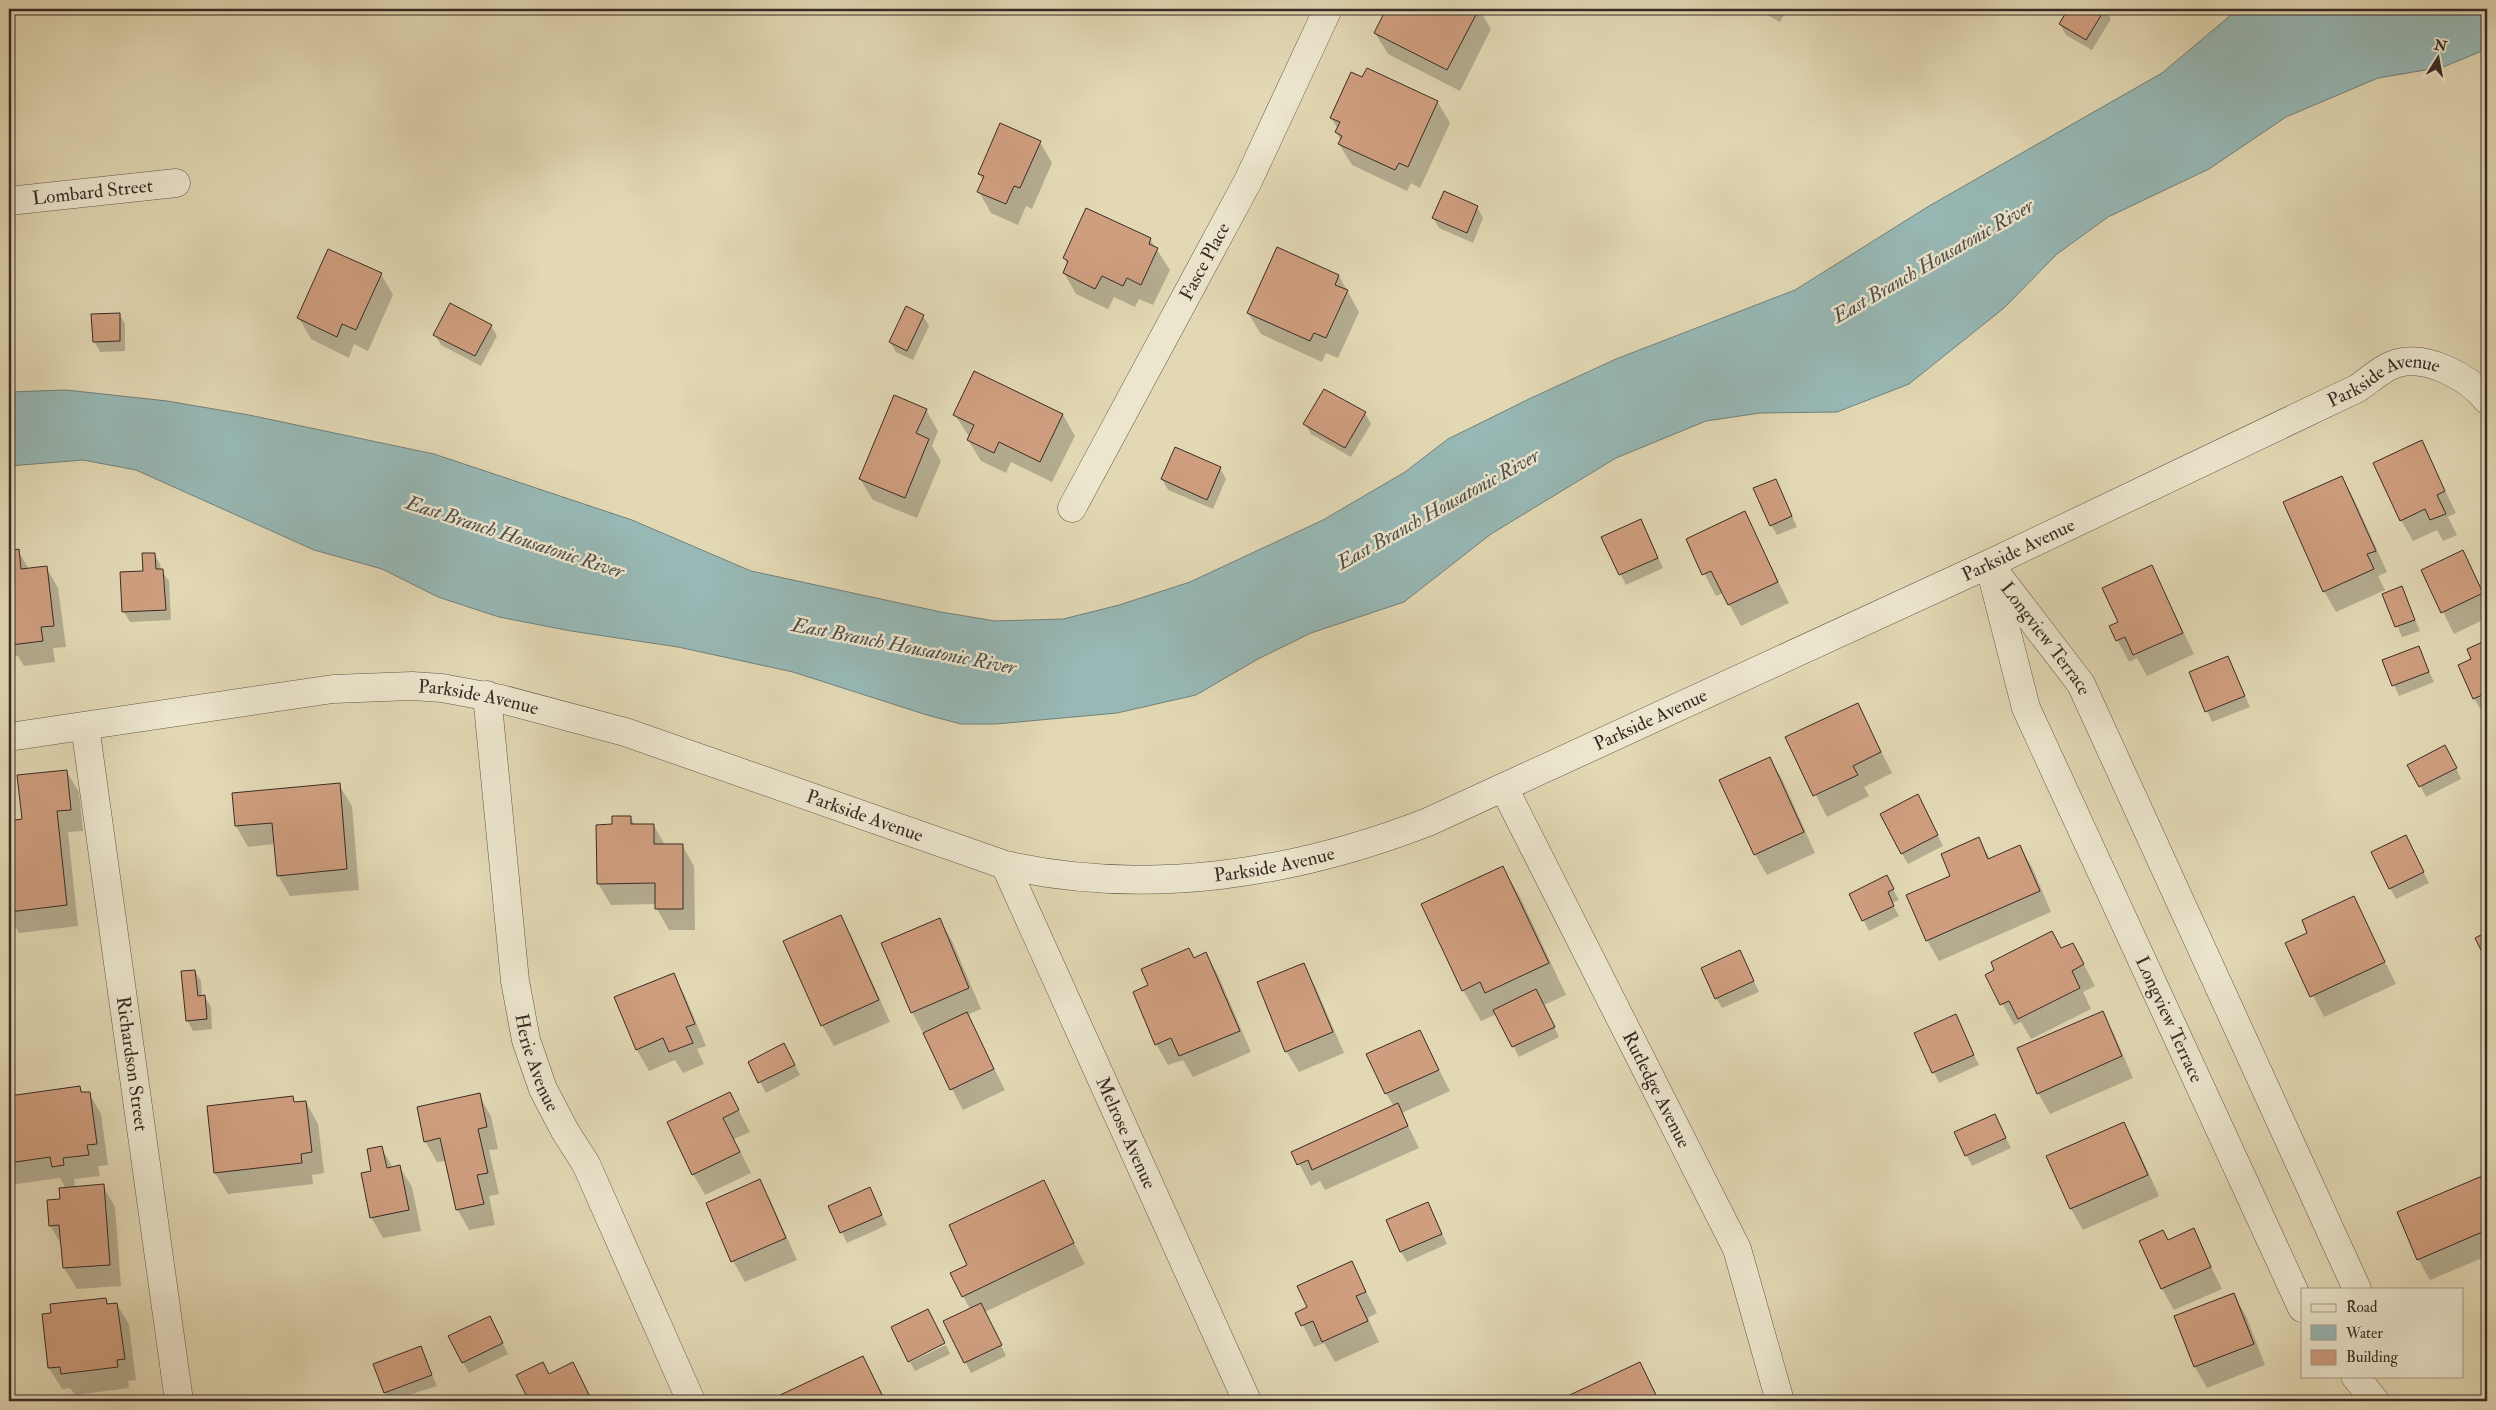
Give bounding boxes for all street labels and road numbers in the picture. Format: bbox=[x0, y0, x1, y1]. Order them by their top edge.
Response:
street label: Lombard Street bbox=[31, 174, 154, 210]
street label: Fasce Place bbox=[1174, 218, 1235, 304]
street label: Parkside Avenue bbox=[2324, 349, 2443, 413]
street label: Parkside Avenue bbox=[1958, 513, 2079, 587]
street label: Longview Terrace bbox=[1995, 577, 2097, 699]
street label: Parkside Avenue bbox=[417, 674, 541, 721]
street label: Parkside Avenue bbox=[1590, 683, 1711, 756]
street label: Parkside Avenue bbox=[803, 784, 926, 847]
street label: Parkside Avenue bbox=[1213, 841, 1337, 888]
street label: Longview Terrace bbox=[2130, 952, 2209, 1086]
street label: Richardson Street bbox=[111, 995, 153, 1133]
street label: Herie Avenue bbox=[509, 1012, 565, 1116]
street label: Rutledge Avenue bbox=[1617, 1027, 1696, 1152]
street label: Melrose Avenue bbox=[1090, 1073, 1162, 1193]

